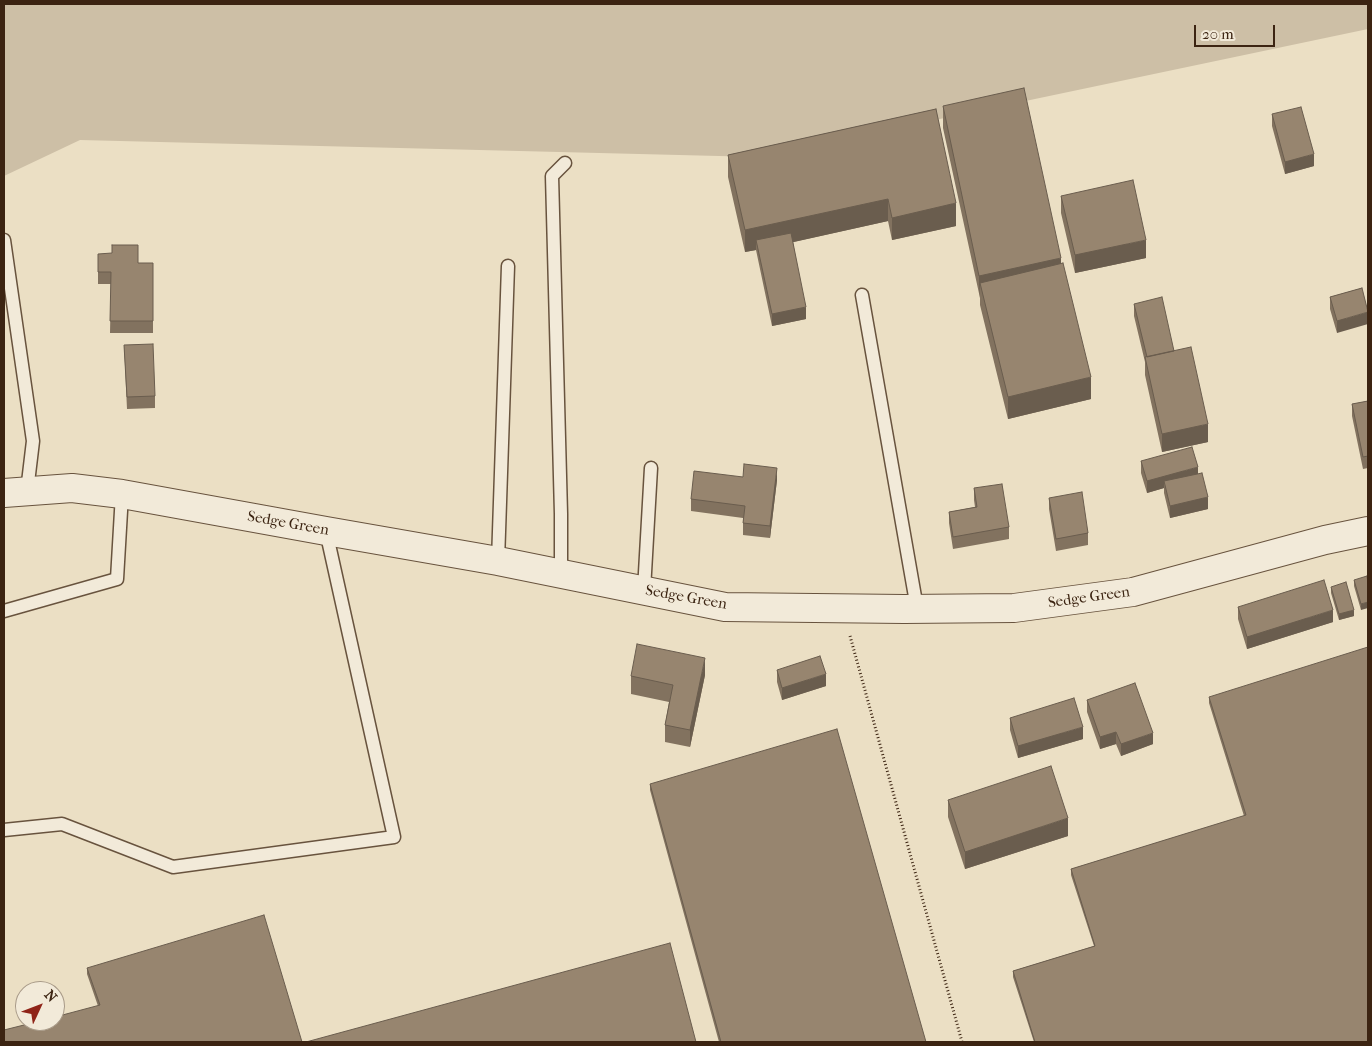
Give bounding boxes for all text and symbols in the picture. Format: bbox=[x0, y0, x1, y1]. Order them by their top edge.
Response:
scale bar bbox=[1197, 15, 1278, 47]
text: 20 m bbox=[1202, 25, 1234, 43]
street label: Sedge Green bbox=[246, 508, 330, 540]
street label: Sedge Green bbox=[644, 582, 728, 614]
street label: Sedge Green bbox=[1047, 583, 1131, 613]
north arrow bbox=[15, 981, 65, 1031]
text: N bbox=[41, 986, 60, 1006]

